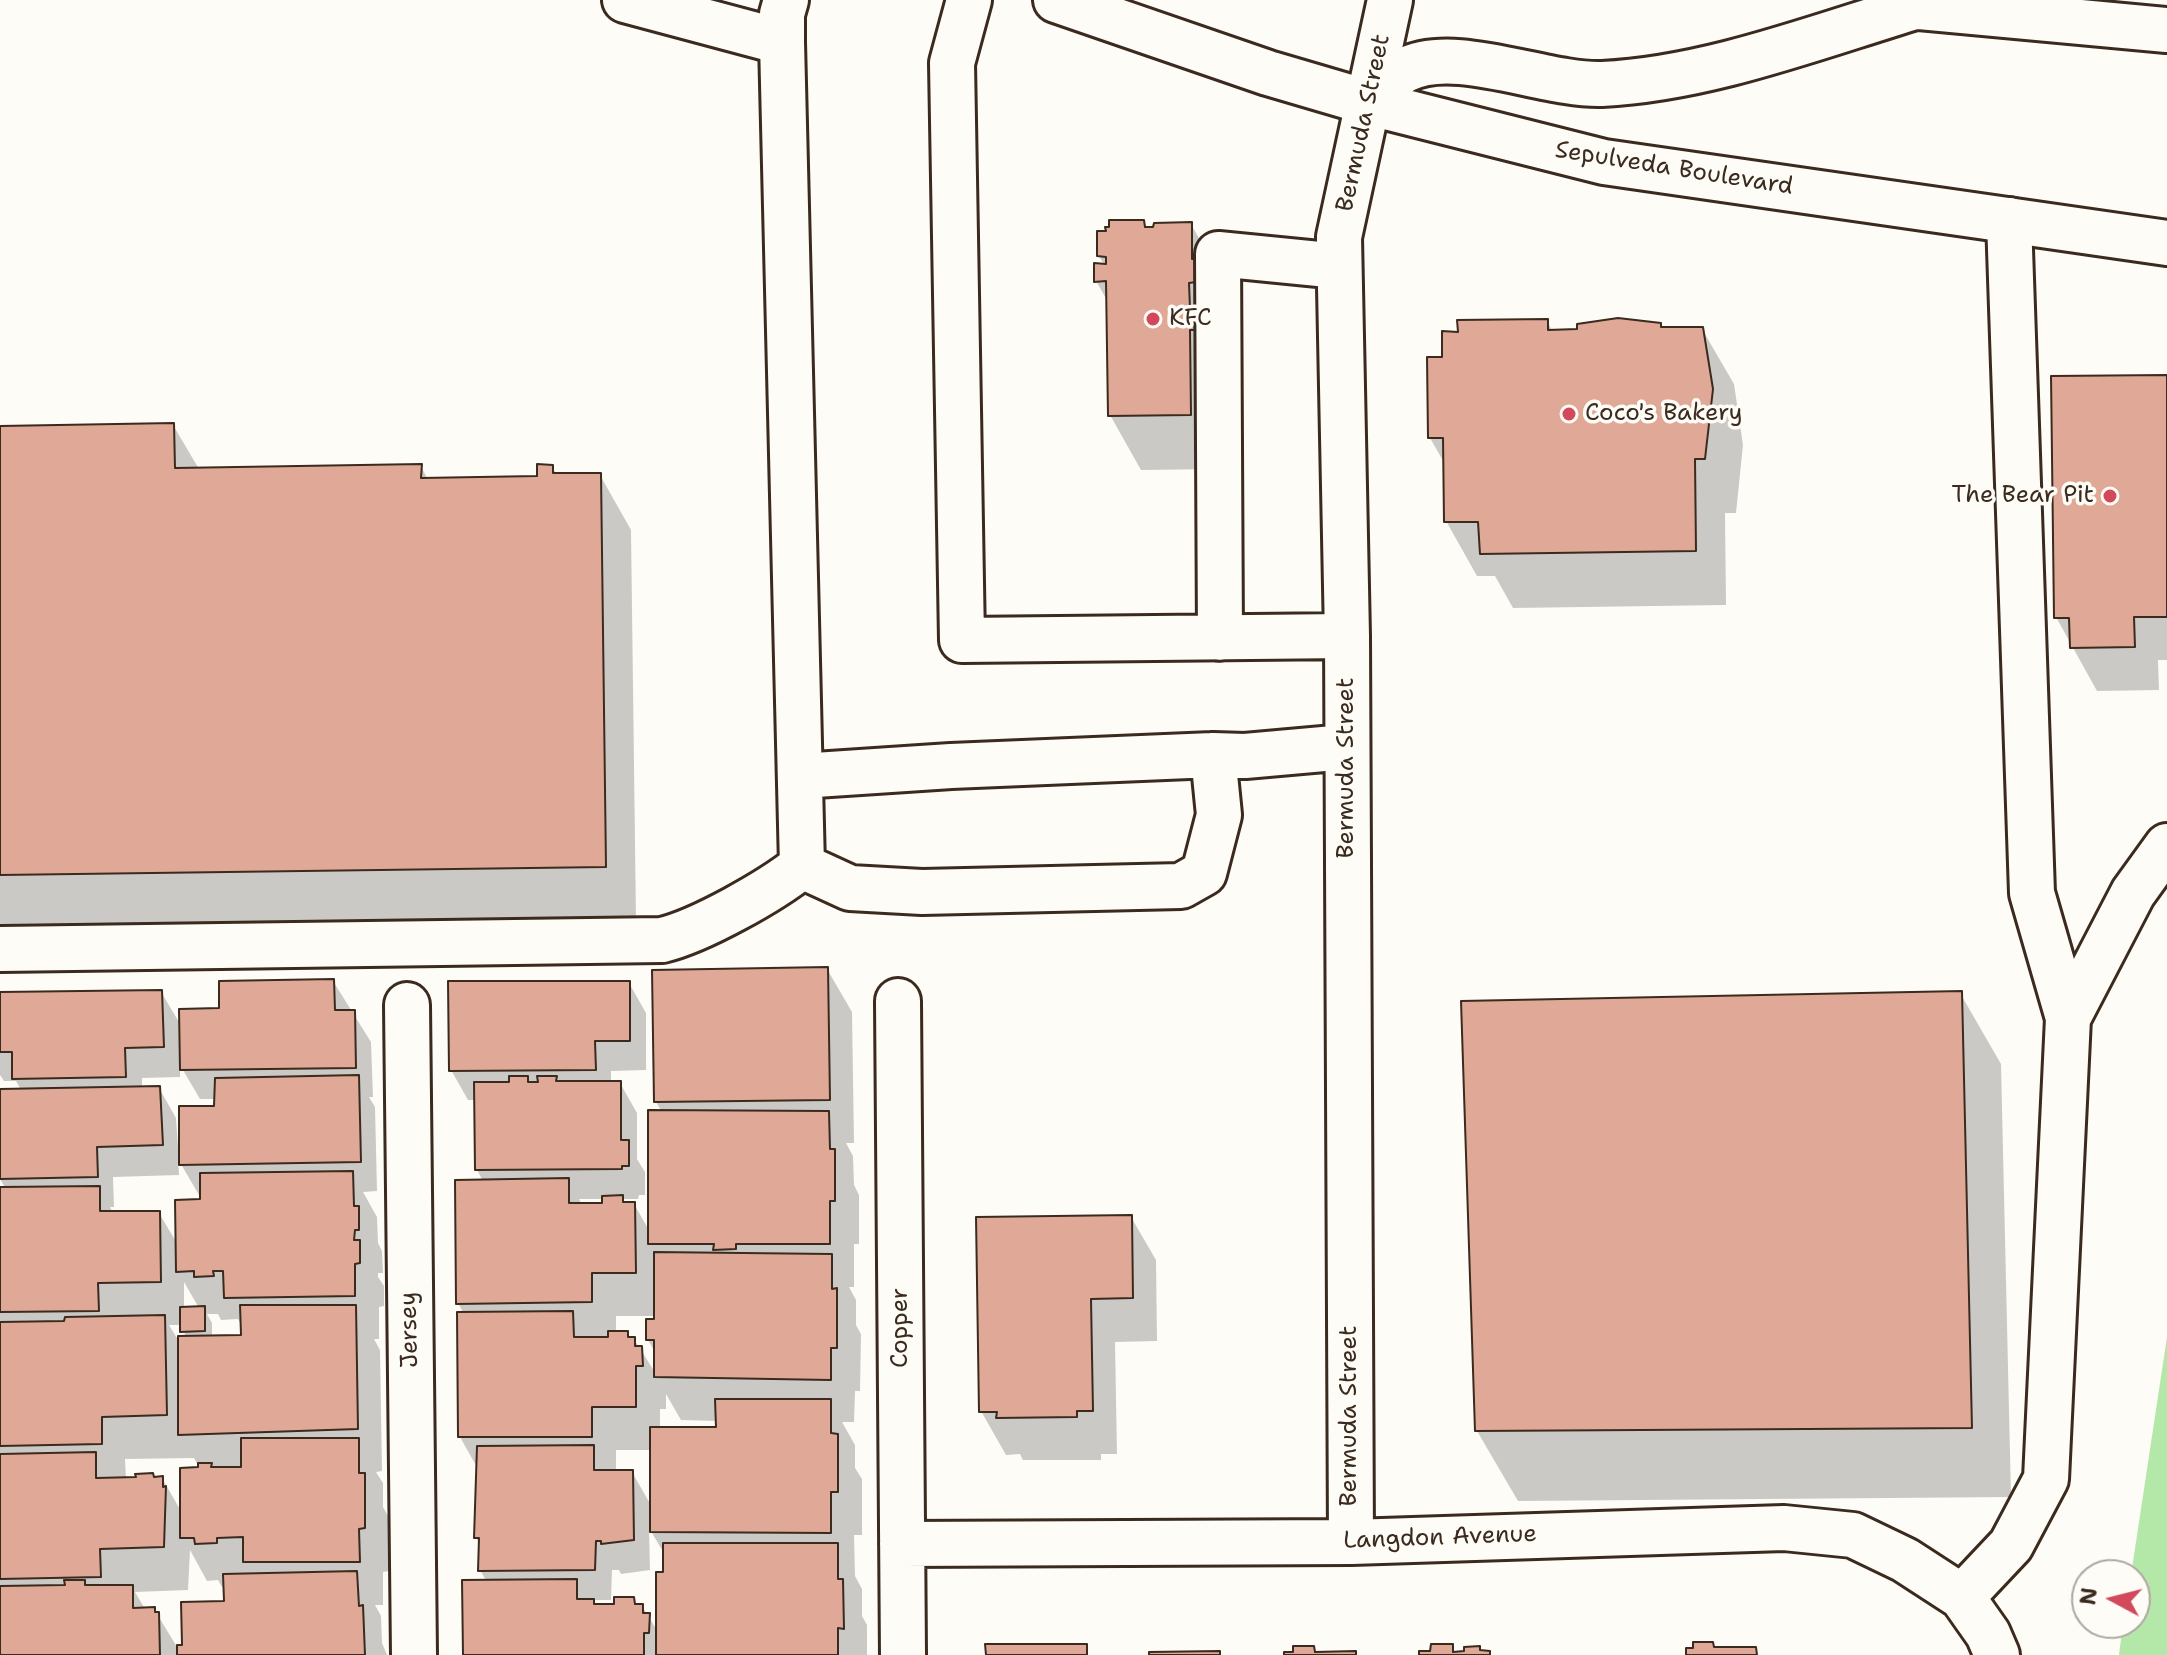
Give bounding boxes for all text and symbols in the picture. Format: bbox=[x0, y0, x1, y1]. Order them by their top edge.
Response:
street label: Bermuda Street bbox=[1331, 32, 1397, 214]
street label: Sepulveda Boulevard bbox=[1553, 136, 1795, 202]
place label: KFC bbox=[1169, 305, 1212, 333]
marker: KFC bbox=[1144, 310, 1162, 328]
place label: Coco's Bakery bbox=[1585, 400, 1743, 428]
marker: Coco's Bakery bbox=[1560, 405, 1578, 423]
place label: The Bear Pit bbox=[1951, 482, 2094, 510]
marker: The Bear Pit bbox=[2101, 487, 2119, 505]
street label: Bermuda Street bbox=[1333, 678, 1361, 858]
street label: Copper bbox=[887, 1288, 915, 1368]
street label: Jersey bbox=[395, 1292, 425, 1368]
street label: Bermuda Street bbox=[1336, 1326, 1364, 1506]
street label: Langdon Avenue bbox=[1343, 1520, 1537, 1556]
north arrow bbox=[2071, 1559, 2151, 1639]
text: N bbox=[2073, 1586, 2104, 1607]

